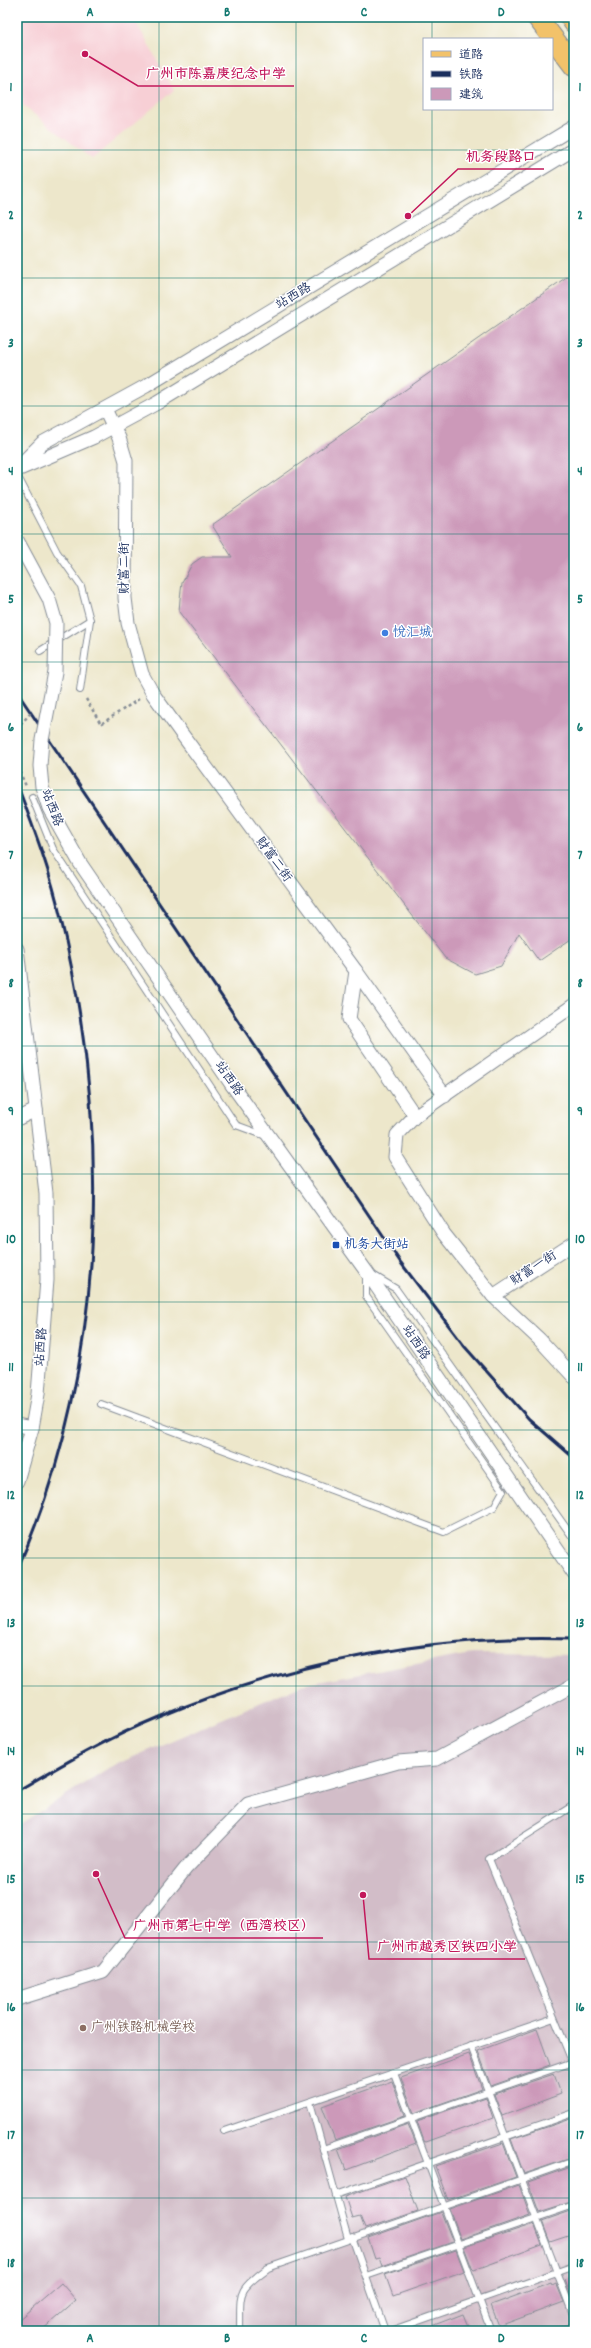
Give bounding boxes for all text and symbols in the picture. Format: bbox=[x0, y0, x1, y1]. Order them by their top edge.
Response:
text: A bbox=[86, 4, 94, 23]
text: B bbox=[224, 4, 230, 23]
text: C bbox=[361, 4, 368, 23]
text: D bbox=[498, 4, 505, 23]
legend bbox=[423, 38, 553, 110]
text: 道路 bbox=[459, 47, 483, 64]
callout: 广州市陈嘉庚纪念中学 bbox=[138, 60, 294, 86]
text: 广州市陈嘉庚纪念中学 bbox=[146, 65, 286, 85]
text: 铁路 bbox=[459, 67, 483, 84]
text: 1 bbox=[10, 79, 13, 98]
text: 1 bbox=[579, 79, 582, 98]
text: 建筑 bbox=[459, 87, 483, 104]
callout: 机务段路口 bbox=[458, 143, 544, 169]
text: 机务段路口 bbox=[466, 148, 536, 168]
text: 2 bbox=[8, 207, 14, 226]
text: 2 bbox=[577, 207, 583, 226]
street label: 站西路 bbox=[272, 279, 316, 315]
text: 3 bbox=[8, 335, 14, 354]
text: 3 bbox=[577, 335, 583, 354]
text: 4 bbox=[8, 463, 14, 482]
text: 4 bbox=[577, 463, 583, 482]
street label: 财富二街 bbox=[116, 542, 135, 594]
text: 5 bbox=[8, 591, 14, 610]
text: 5 bbox=[577, 591, 583, 610]
place label: 悦汇城 bbox=[393, 624, 432, 643]
marker: 悦汇城 bbox=[380, 628, 390, 638]
text: 6 bbox=[8, 719, 15, 738]
text: 6 bbox=[577, 719, 584, 738]
street label: 站西路 bbox=[35, 786, 67, 830]
street label: 财富二街 bbox=[250, 833, 296, 887]
text: 7 bbox=[9, 847, 14, 866]
text: 7 bbox=[578, 847, 583, 866]
text: 8 bbox=[8, 975, 14, 994]
text: 8 bbox=[577, 975, 583, 994]
street label: 站西路 bbox=[209, 1058, 247, 1100]
text: 9 bbox=[8, 1103, 14, 1122]
text: 9 bbox=[577, 1103, 583, 1122]
text: 10 bbox=[6, 1231, 16, 1250]
text: 10 bbox=[575, 1231, 585, 1250]
place label: 机务大街站 bbox=[344, 1236, 409, 1255]
marker: 机务大街站 bbox=[331, 1240, 341, 1250]
street label: 财富一街 bbox=[507, 1247, 561, 1291]
street label: 站西路 bbox=[396, 1322, 434, 1364]
street label: 站西路 bbox=[31, 1327, 53, 1367]
text: 11 bbox=[8, 1359, 14, 1378]
text: 11 bbox=[577, 1359, 583, 1378]
text: 12 bbox=[7, 1487, 16, 1506]
text: 12 bbox=[576, 1487, 585, 1506]
text: 13 bbox=[7, 1615, 16, 1634]
text: 13 bbox=[576, 1615, 585, 1634]
text: 14 bbox=[7, 1743, 15, 1762]
text: 14 bbox=[576, 1743, 584, 1762]
text: 15 bbox=[7, 1871, 15, 1890]
text: 15 bbox=[576, 1871, 584, 1890]
callout: 广州市第七中学（西湾校区） bbox=[125, 1912, 323, 1938]
text: 广州市第七中学（西湾校区） bbox=[133, 1917, 315, 1937]
callout: 广州市越秀区铁四小学 bbox=[369, 1933, 525, 1959]
text: 广州市越秀区铁四小学 bbox=[377, 1938, 517, 1958]
text: 16 bbox=[6, 1999, 16, 2018]
text: 16 bbox=[575, 1999, 585, 2018]
place label: 广州铁路机械学校 bbox=[91, 2019, 195, 2038]
marker: 广州铁路机械学校 bbox=[78, 2023, 88, 2033]
text: 17 bbox=[7, 2127, 15, 2146]
text: 17 bbox=[576, 2127, 584, 2146]
text: 18 bbox=[7, 2255, 15, 2274]
text: 18 bbox=[576, 2255, 584, 2274]
text: A bbox=[86, 2330, 94, 2348]
text: B bbox=[224, 2330, 230, 2348]
text: C bbox=[361, 2330, 368, 2348]
text: D bbox=[498, 2330, 505, 2348]

